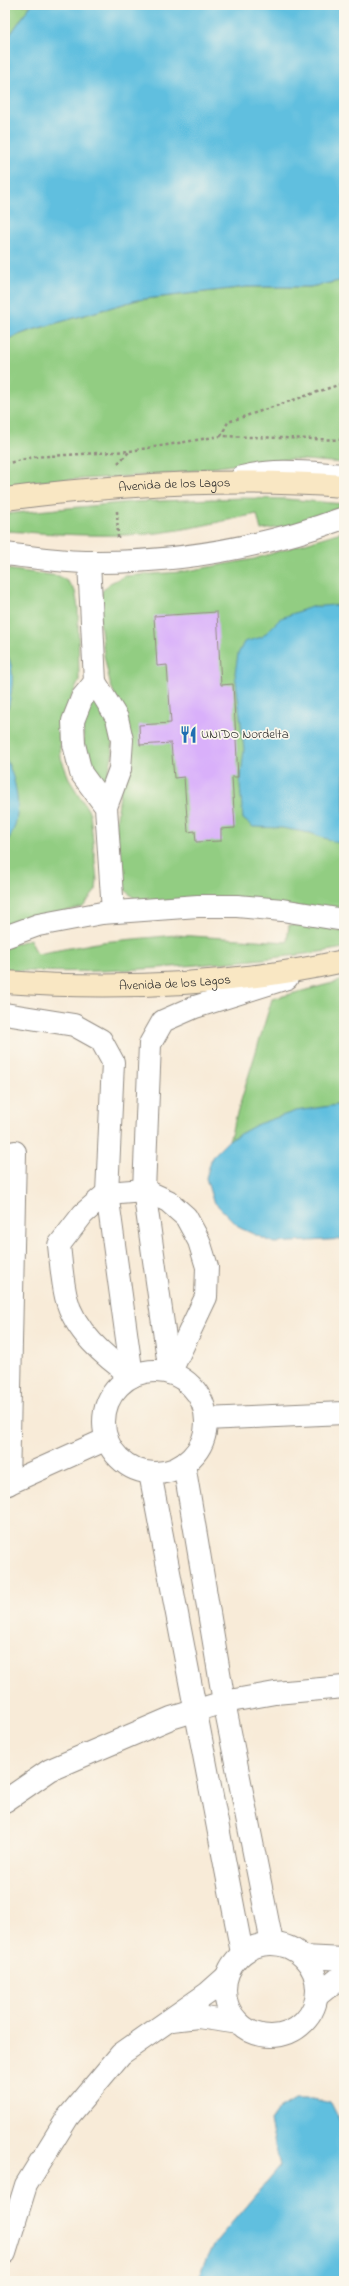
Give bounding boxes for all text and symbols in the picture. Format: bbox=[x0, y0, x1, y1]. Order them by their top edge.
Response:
street label: Avenida de los Lagos bbox=[118, 473, 231, 497]
restaurant icon: UNIDO Nordelta bbox=[178, 724, 198, 744]
place label: UNIDO Nordelta bbox=[201, 725, 289, 744]
street label: Avenida de los Lagos bbox=[119, 970, 232, 995]

